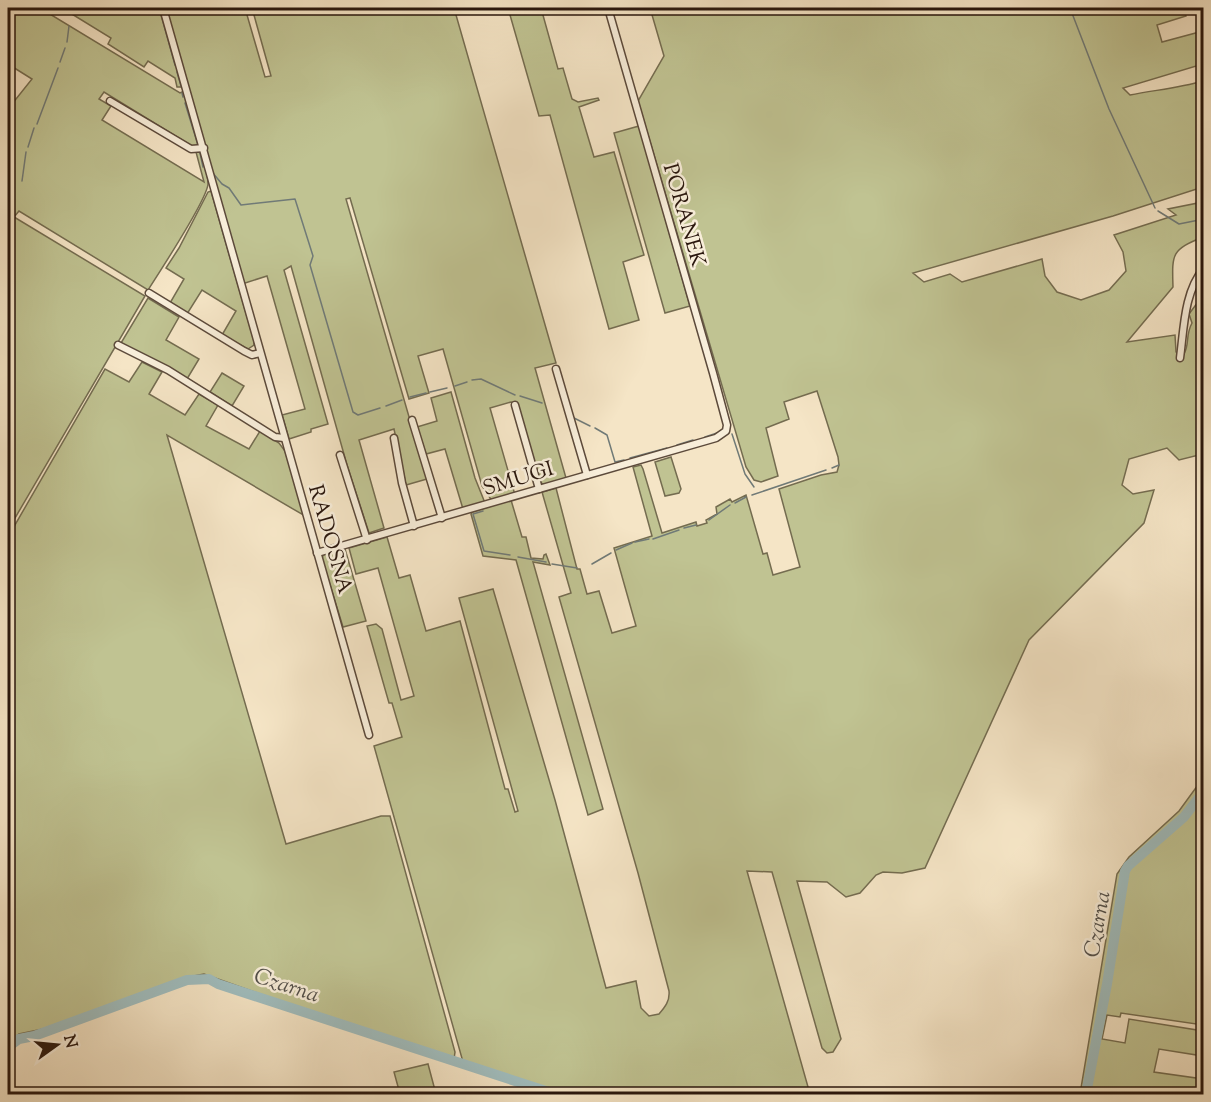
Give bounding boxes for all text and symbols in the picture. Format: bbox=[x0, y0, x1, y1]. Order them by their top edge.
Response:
street label: PORANEK bbox=[654, 160, 712, 271]
street label: SMUGI bbox=[479, 455, 558, 505]
street label: RADOSNA bbox=[299, 481, 359, 598]
water label: Czarna bbox=[1077, 889, 1121, 960]
water label: Czarna bbox=[249, 961, 323, 1012]
north arrow bbox=[27, 1015, 87, 1075]
text: N bbox=[56, 1033, 82, 1051]

